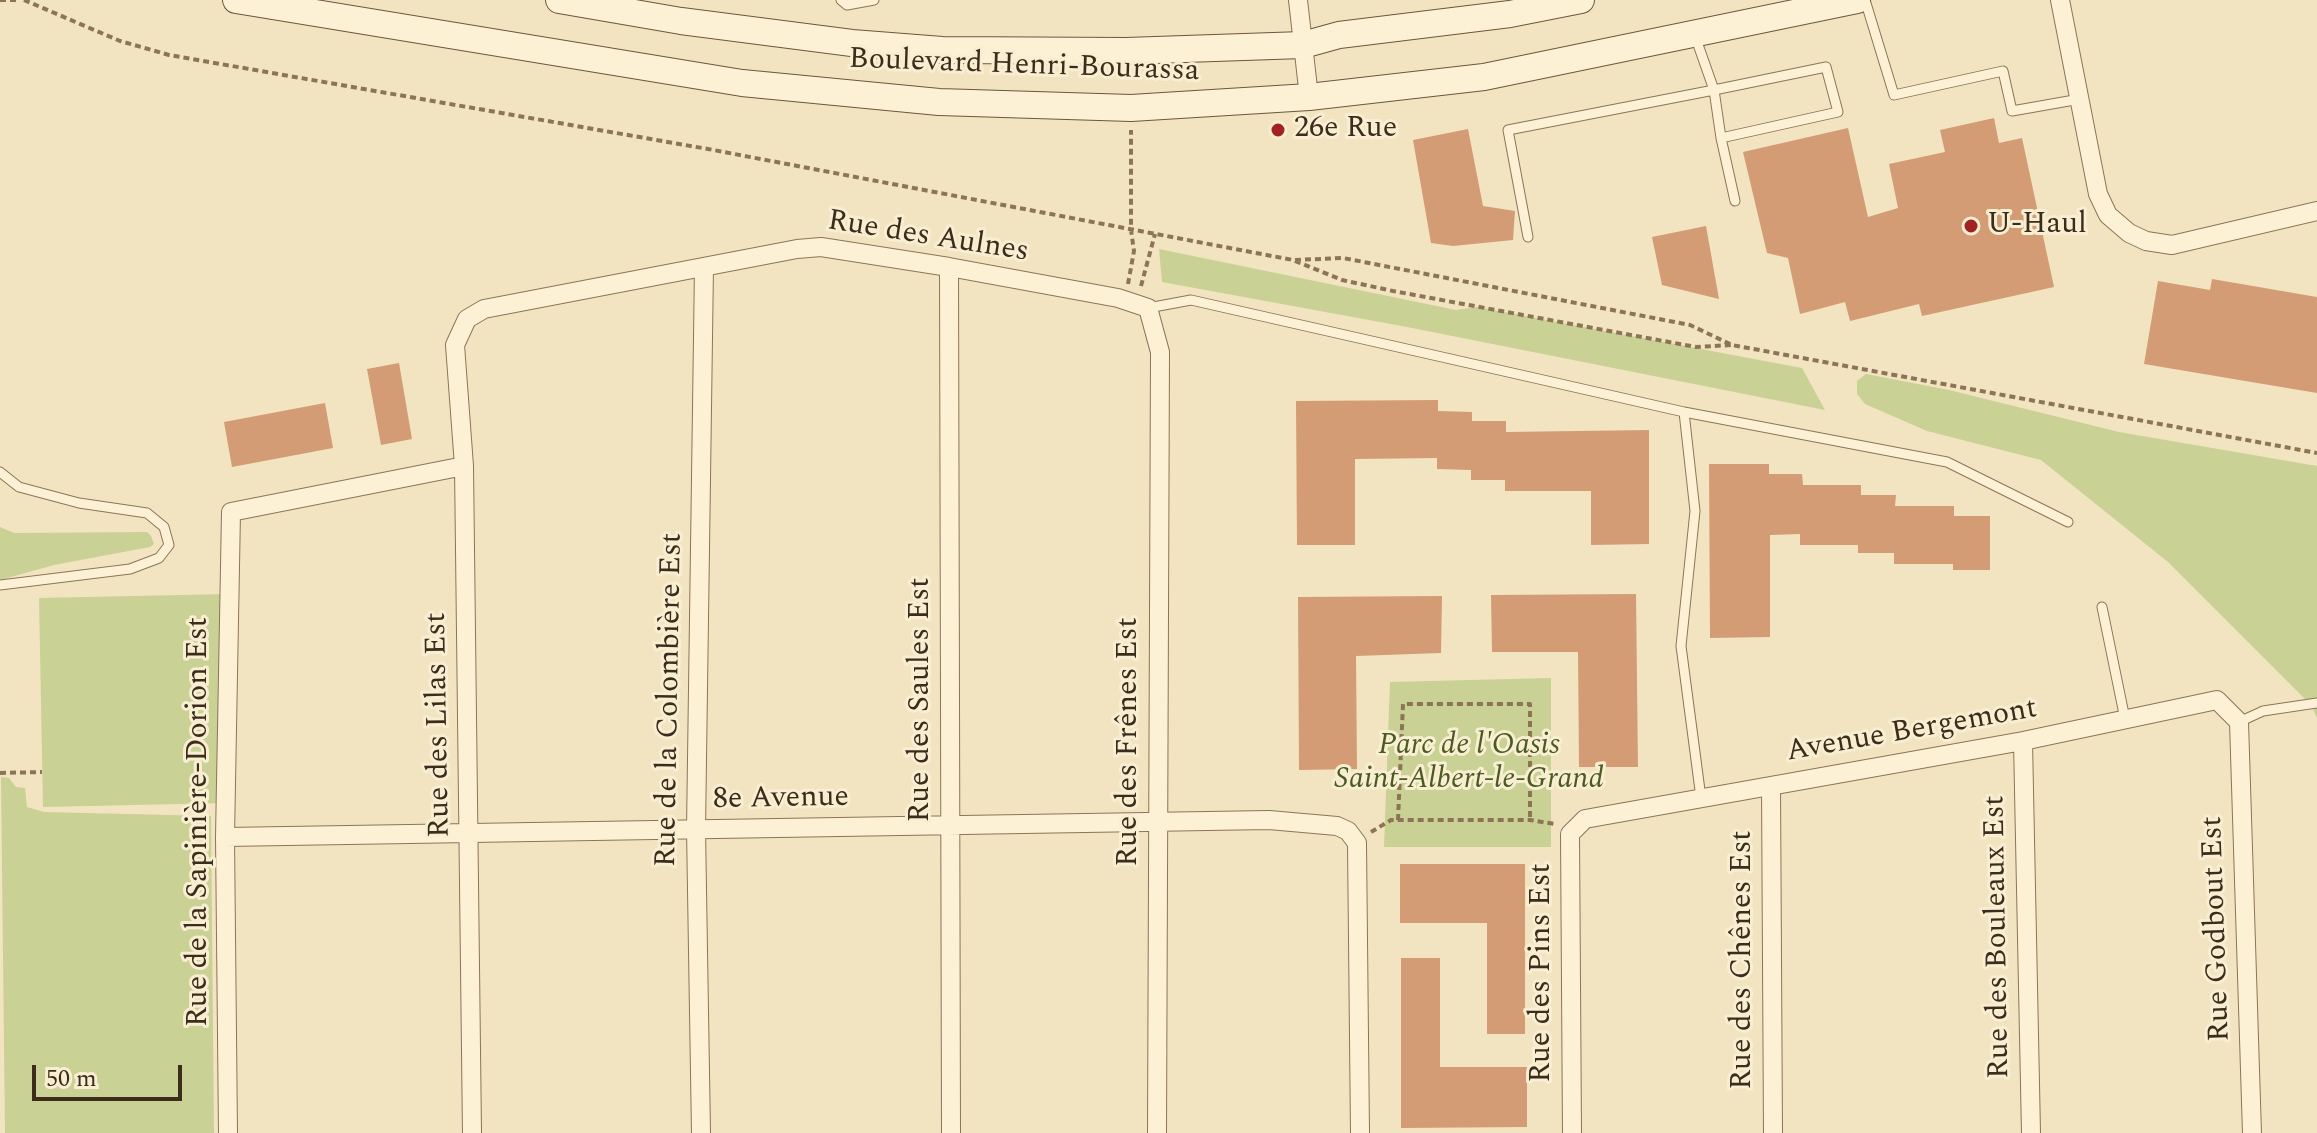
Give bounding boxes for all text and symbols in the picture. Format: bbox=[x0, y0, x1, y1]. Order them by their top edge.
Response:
street label: Boulevard Henri-Bourassa bbox=[848, 43, 1200, 91]
place label: 26e Rue bbox=[1294, 112, 1397, 148]
marker: 26e Rue bbox=[1269, 121, 1287, 139]
street label: Rue des Aulnes bbox=[825, 204, 1031, 272]
place label: U-Haul bbox=[1987, 208, 2087, 244]
marker: U-Haul bbox=[1962, 217, 1980, 235]
street label: Rue de la Colombière Est bbox=[650, 532, 692, 868]
street label: Rue des Saules Est bbox=[904, 577, 940, 823]
street label: Rue des Lilas Est bbox=[420, 612, 460, 838]
street label: Rue de la Sapinière-Dorion Est bbox=[182, 617, 218, 1027]
street label: Rue des Frênes Est bbox=[1112, 617, 1148, 867]
street label: Avenue Bergemont bbox=[1784, 692, 2040, 772]
park label: Parc de l'Oasis Saint-Albert-le-Grand bbox=[1334, 729, 1604, 800]
street label: 8e Avenue bbox=[713, 781, 849, 819]
street label: Rue des Bouleaux Est bbox=[1979, 795, 2019, 1079]
street label: Rue Godbout Est bbox=[2196, 816, 2240, 1042]
street label: Rue des Chênes Est bbox=[1726, 830, 1762, 1090]
street label: Rue des Pins Est bbox=[1525, 863, 1561, 1083]
scale bar bbox=[36, 1049, 186, 1099]
text: 50 m bbox=[46, 1061, 97, 1097]

